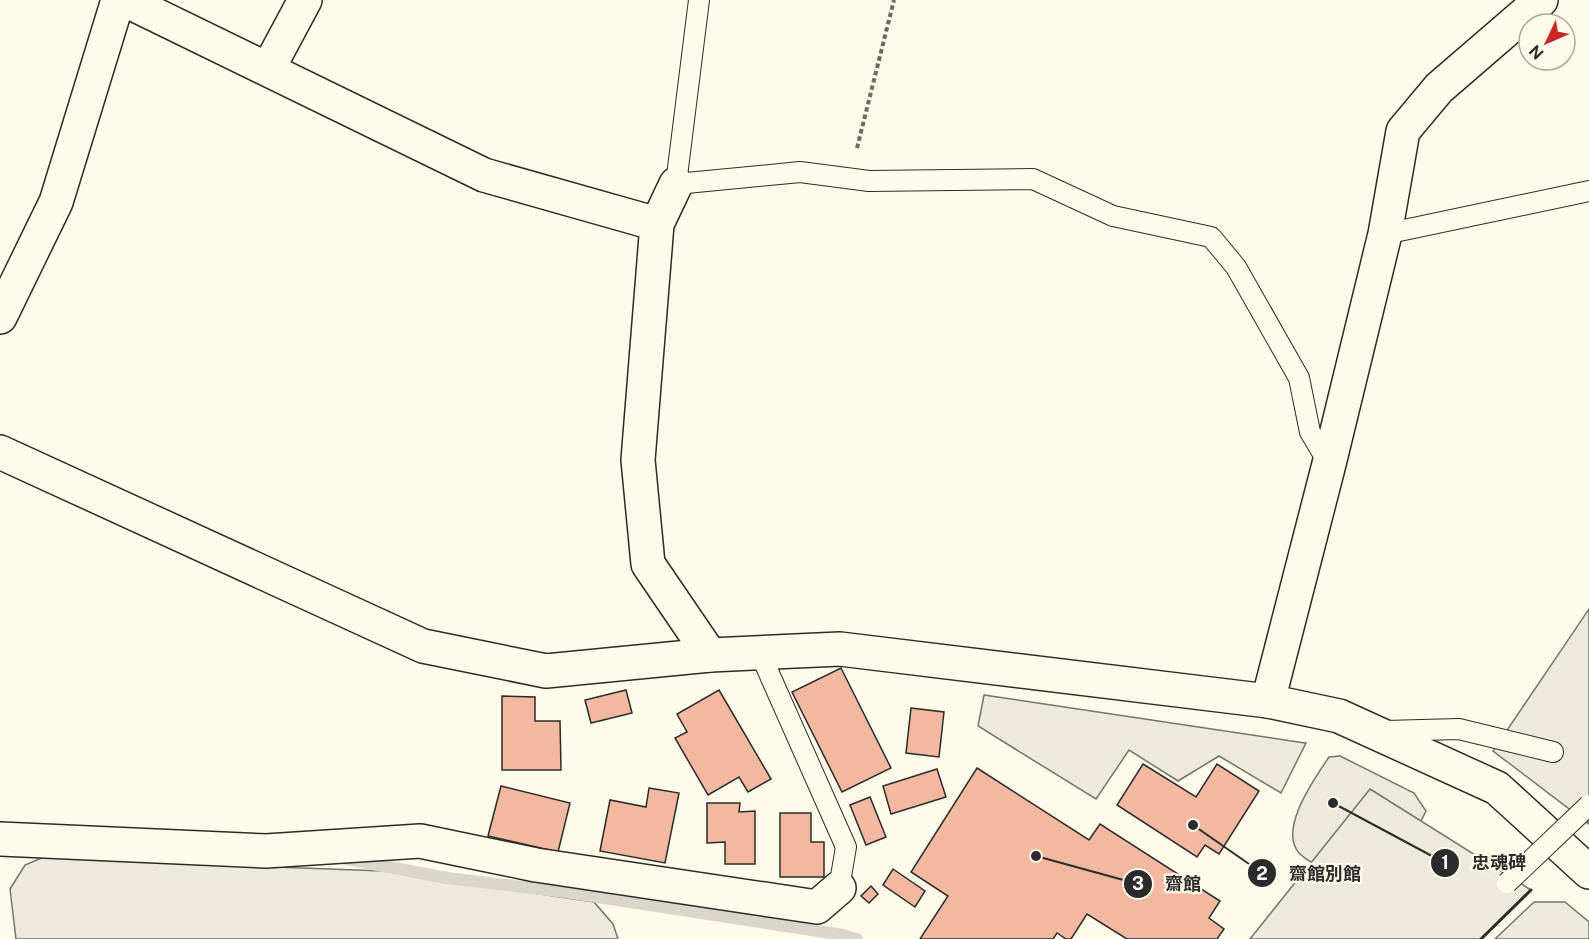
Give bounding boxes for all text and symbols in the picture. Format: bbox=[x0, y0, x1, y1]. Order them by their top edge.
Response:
north arrow bbox=[1517, 12, 1577, 72]
text: N bbox=[1525, 41, 1548, 63]
callout: 忠魂碑 bbox=[1430, 845, 1538, 881]
text: 1 bbox=[1441, 852, 1449, 873]
text: 忠魂碑 bbox=[1472, 852, 1526, 873]
callout: 齋館別館 bbox=[1247, 855, 1373, 891]
text: 2 bbox=[1256, 863, 1268, 884]
text: 齋館別館 bbox=[1289, 863, 1361, 884]
callout: 齋館 bbox=[1123, 866, 1213, 902]
text: 3 bbox=[1132, 873, 1144, 894]
text: 齋館 bbox=[1165, 873, 1201, 894]

